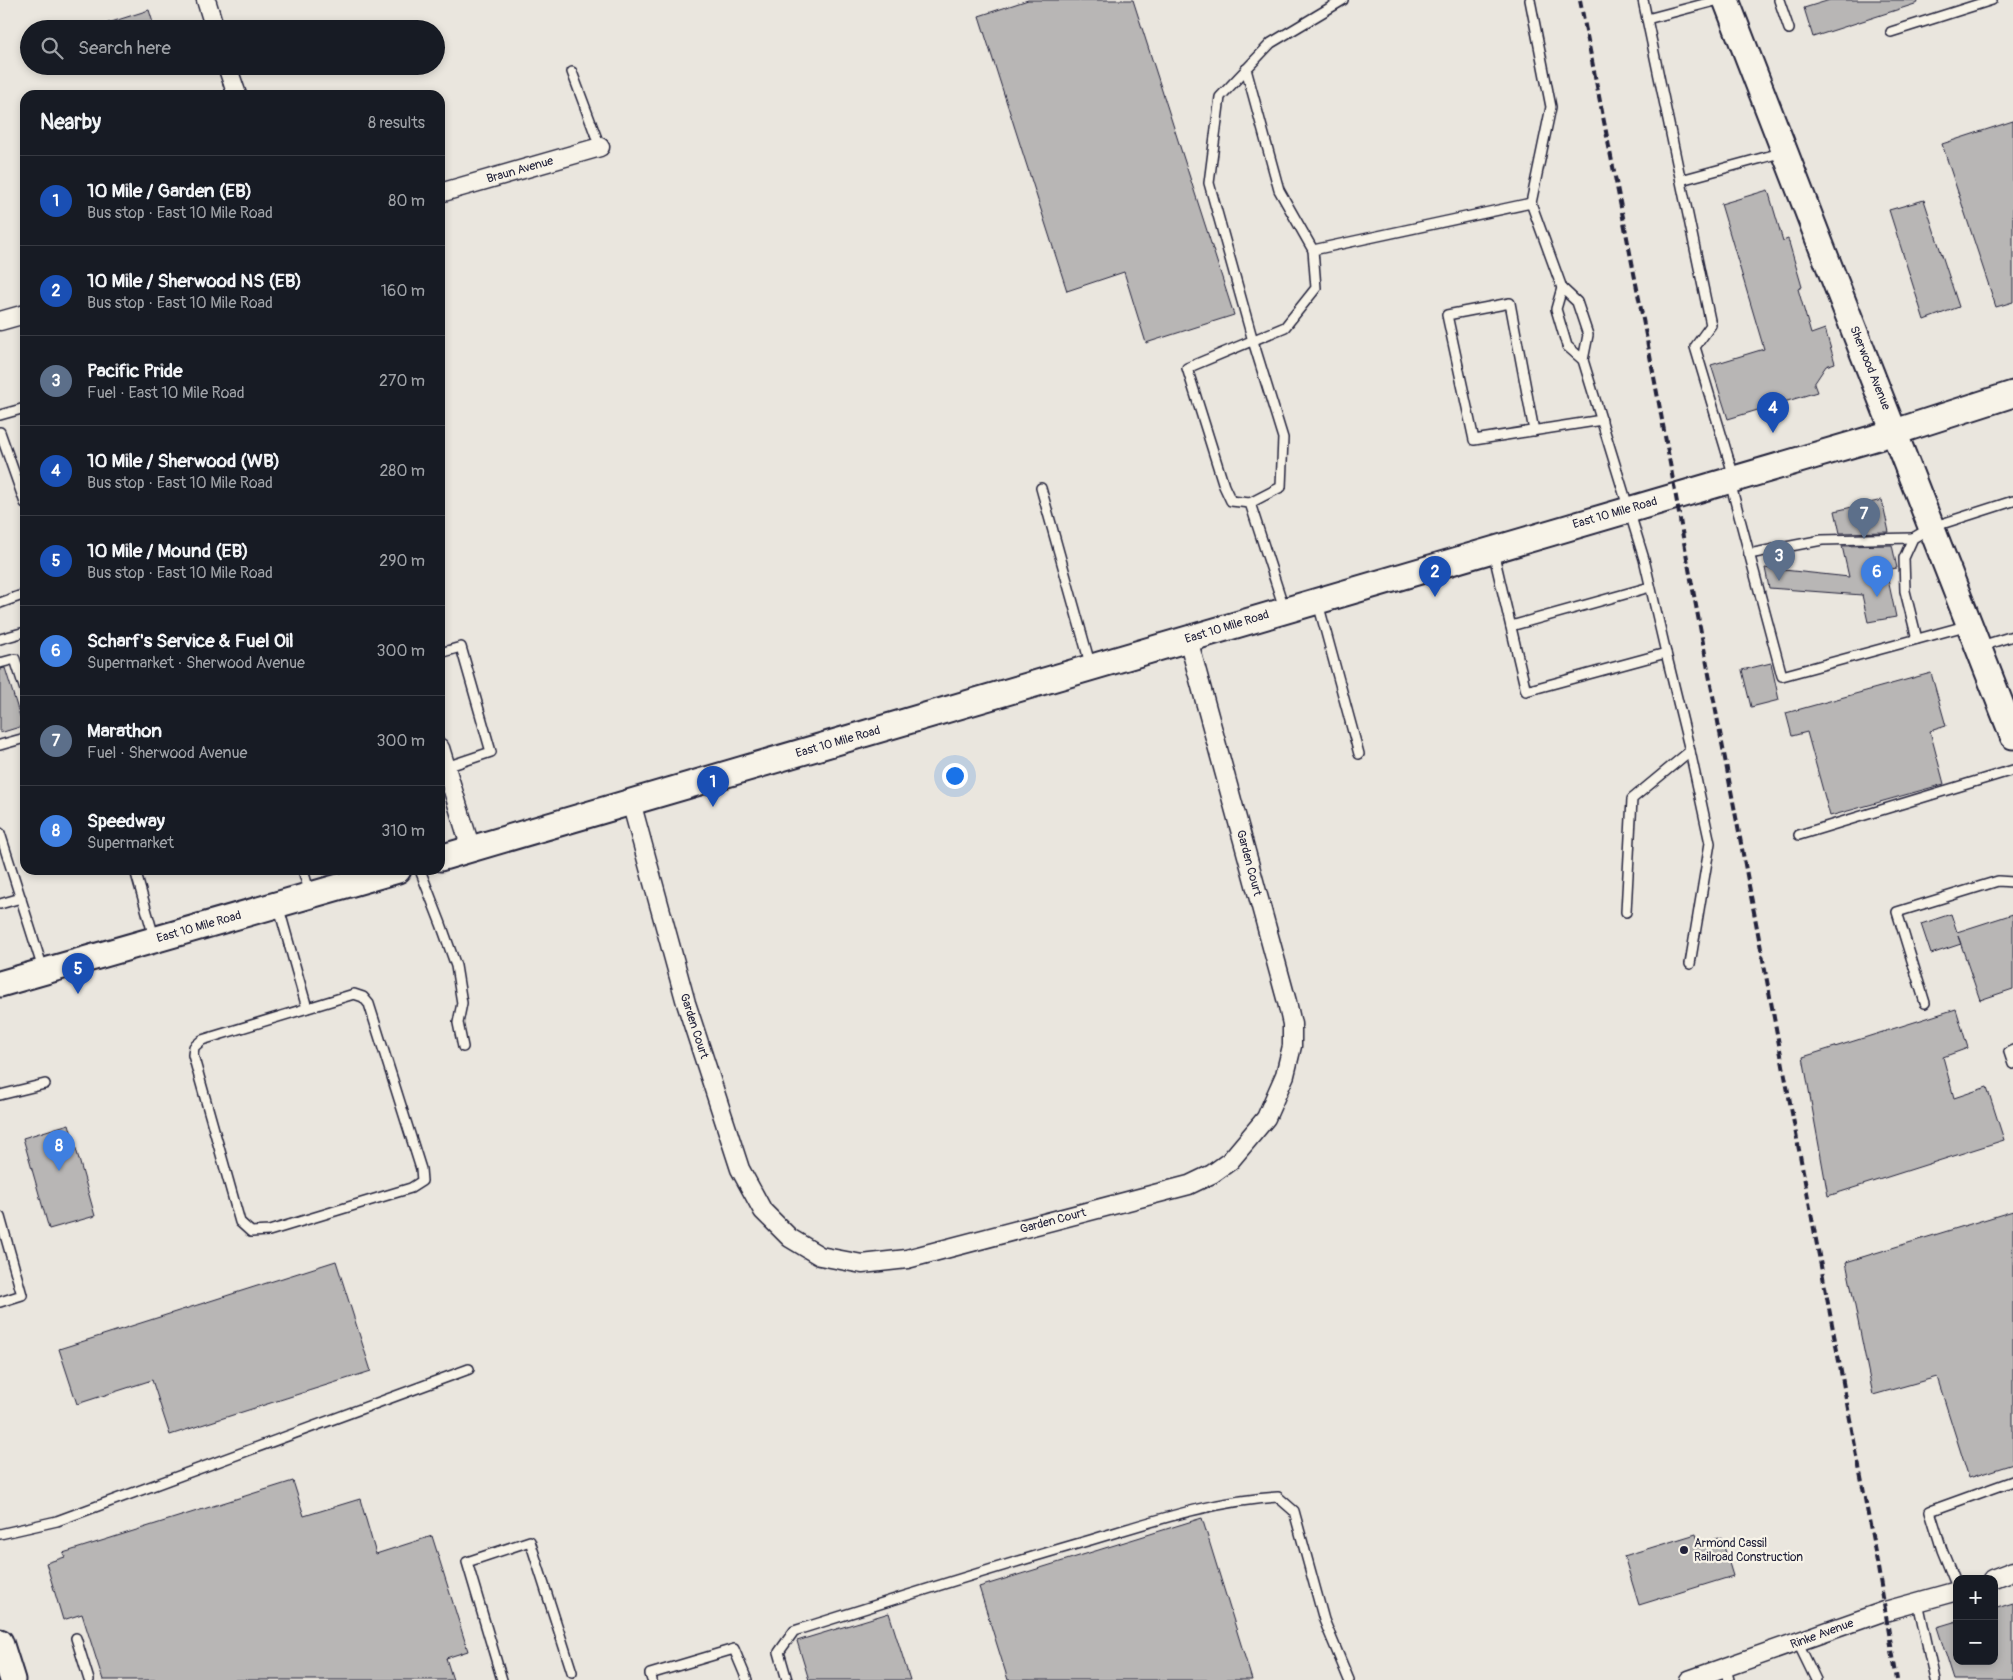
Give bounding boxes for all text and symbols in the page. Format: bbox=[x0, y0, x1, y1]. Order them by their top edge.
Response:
search box bbox=[20, 20, 445, 75]
icon: search bbox=[38, 34, 66, 62]
text: Search here bbox=[78, 36, 171, 60]
text: Nearby bbox=[40, 109, 101, 136]
text: 8 results bbox=[368, 113, 425, 133]
street label: Braun Avenue bbox=[485, 153, 555, 187]
text: 10 Mile / Garden (EB) bbox=[87, 179, 252, 203]
text: 1 bbox=[53, 191, 59, 211]
text: 80 m bbox=[388, 191, 425, 211]
text: Bus stop · East 10 Mile Road bbox=[87, 203, 273, 223]
text: 10 Mile / Sherwood NS (EB) bbox=[87, 269, 302, 293]
text: 2 bbox=[52, 281, 60, 301]
text: 160 m bbox=[381, 281, 425, 301]
text: Bus stop · East 10 Mile Road bbox=[87, 293, 273, 313]
street label: Sherwood Avenue bbox=[1846, 324, 1894, 412]
text: Pacific Pride bbox=[87, 359, 183, 383]
text: 3 bbox=[52, 371, 60, 391]
text: 270 m bbox=[379, 371, 425, 391]
text: Fuel · East 10 Mile Road bbox=[87, 383, 245, 403]
pin: 4 bbox=[1757, 392, 1789, 433]
text: 10 Mile / Sherwood (WB) bbox=[87, 449, 280, 473]
text: 4 bbox=[51, 461, 61, 481]
text: 280 m bbox=[379, 461, 425, 481]
text: Bus stop · East 10 Mile Road bbox=[87, 473, 273, 493]
street label: East 10 Mile Road bbox=[1571, 494, 1659, 532]
pin: 7 bbox=[1848, 498, 1880, 539]
text: 10 Mile / Mound (EB) bbox=[87, 539, 249, 563]
pin: 3 bbox=[1763, 540, 1795, 581]
text: 5 bbox=[52, 551, 60, 571]
text: 290 m bbox=[379, 551, 425, 571]
pin: 2 bbox=[1419, 556, 1451, 597]
pin: 6 bbox=[1861, 556, 1893, 597]
text: Bus stop · East 10 Mile Road bbox=[87, 563, 273, 583]
street label: East 10 Mile Road bbox=[1183, 607, 1271, 647]
text: Scharf's Service & Fuel Oil bbox=[87, 629, 294, 653]
text: 6 bbox=[51, 641, 61, 661]
text: 300 m bbox=[377, 641, 425, 661]
text: Supermarket · Sherwood Avenue bbox=[87, 653, 305, 673]
text: Marathon bbox=[87, 719, 162, 743]
street label: East 10 Mile Road bbox=[794, 723, 882, 761]
text: 7 bbox=[52, 731, 60, 751]
text: 300 m bbox=[377, 731, 425, 751]
text: Fuel · Sherwood Avenue bbox=[87, 743, 247, 763]
your location bbox=[942, 763, 968, 789]
pin: 1 bbox=[697, 766, 729, 807]
text: Speedway bbox=[87, 809, 165, 833]
text: 8 bbox=[52, 821, 60, 841]
text: 310 m bbox=[381, 821, 425, 841]
street label: Garden Court bbox=[1233, 828, 1265, 898]
text: Supermarket bbox=[87, 833, 174, 853]
street label: East 10 Mile Road bbox=[155, 908, 243, 946]
pin: 5 bbox=[62, 953, 94, 994]
street label: Garden Court bbox=[676, 992, 712, 1061]
pin: 8 bbox=[43, 1130, 75, 1171]
street label: Garden Court bbox=[1018, 1205, 1088, 1237]
place label: Armond Cassil Railroad Construction bbox=[1694, 1536, 1803, 1565]
marker: Armond Cassil Railroad Construction bbox=[1678, 1544, 1690, 1556]
map controls bbox=[1953, 1575, 1998, 1665]
button: + bbox=[1953, 1575, 1998, 1620]
street label: Rinke Avenue bbox=[1788, 1616, 1856, 1652]
button: − bbox=[1953, 1620, 1998, 1665]

